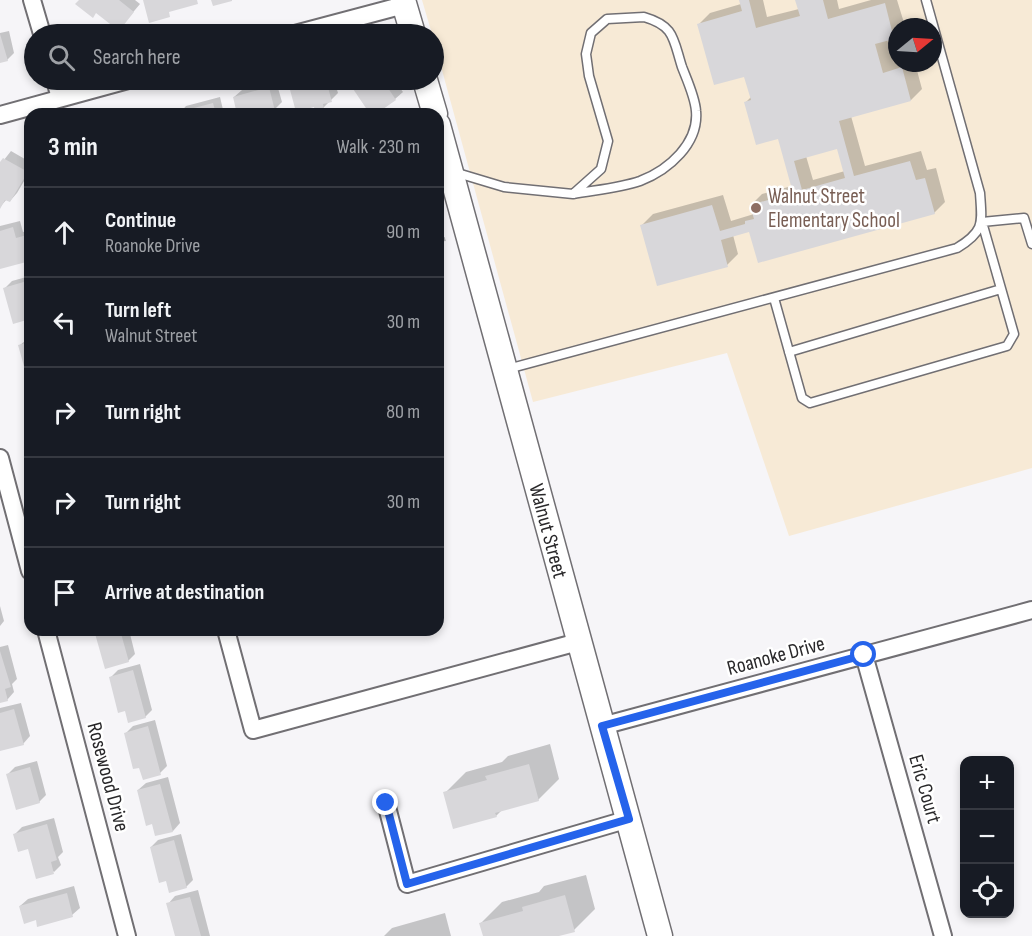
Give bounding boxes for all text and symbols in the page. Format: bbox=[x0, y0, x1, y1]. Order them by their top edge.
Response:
north arrow bbox=[888, 18, 942, 72]
search box bbox=[24, 24, 444, 90]
icon: search bbox=[45, 41, 78, 74]
text: Search here bbox=[93, 44, 180, 71]
text: 3 min bbox=[48, 132, 98, 163]
text: Walk · 230 m bbox=[337, 135, 420, 159]
place label: Walnut Street Elementary School bbox=[768, 184, 900, 233]
marker: Walnut Street Elementary School bbox=[749, 201, 763, 215]
text: Continue bbox=[105, 207, 176, 234]
icon: ahead bbox=[48, 216, 81, 249]
text: 90 m bbox=[386, 220, 420, 244]
text: Roanoke Drive bbox=[105, 234, 200, 258]
text: Turn left bbox=[105, 297, 171, 324]
icon: left bbox=[48, 306, 81, 339]
text: 30 m bbox=[387, 310, 420, 334]
text: Walnut Street bbox=[105, 324, 197, 348]
icon: right bbox=[48, 396, 81, 429]
text: Turn right bbox=[105, 399, 181, 426]
text: 80 m bbox=[386, 400, 420, 424]
street label: Walnut Street bbox=[523, 481, 573, 581]
icon: right bbox=[48, 486, 81, 519]
text: Turn right bbox=[105, 489, 181, 516]
text: 30 m bbox=[387, 490, 420, 514]
icon: arrive bbox=[48, 576, 81, 609]
text: Arrive at destination bbox=[105, 579, 264, 606]
street label: Roanoke Drive bbox=[724, 631, 828, 681]
route start bbox=[850, 641, 876, 667]
street label: Rosewood Drive bbox=[81, 720, 135, 834]
street label: Eric Court bbox=[903, 752, 947, 826]
map controls bbox=[960, 756, 1014, 918]
button: + bbox=[960, 756, 1014, 810]
route end bbox=[372, 789, 398, 815]
button: − bbox=[960, 810, 1014, 864]
button: locate bbox=[960, 864, 1014, 918]

